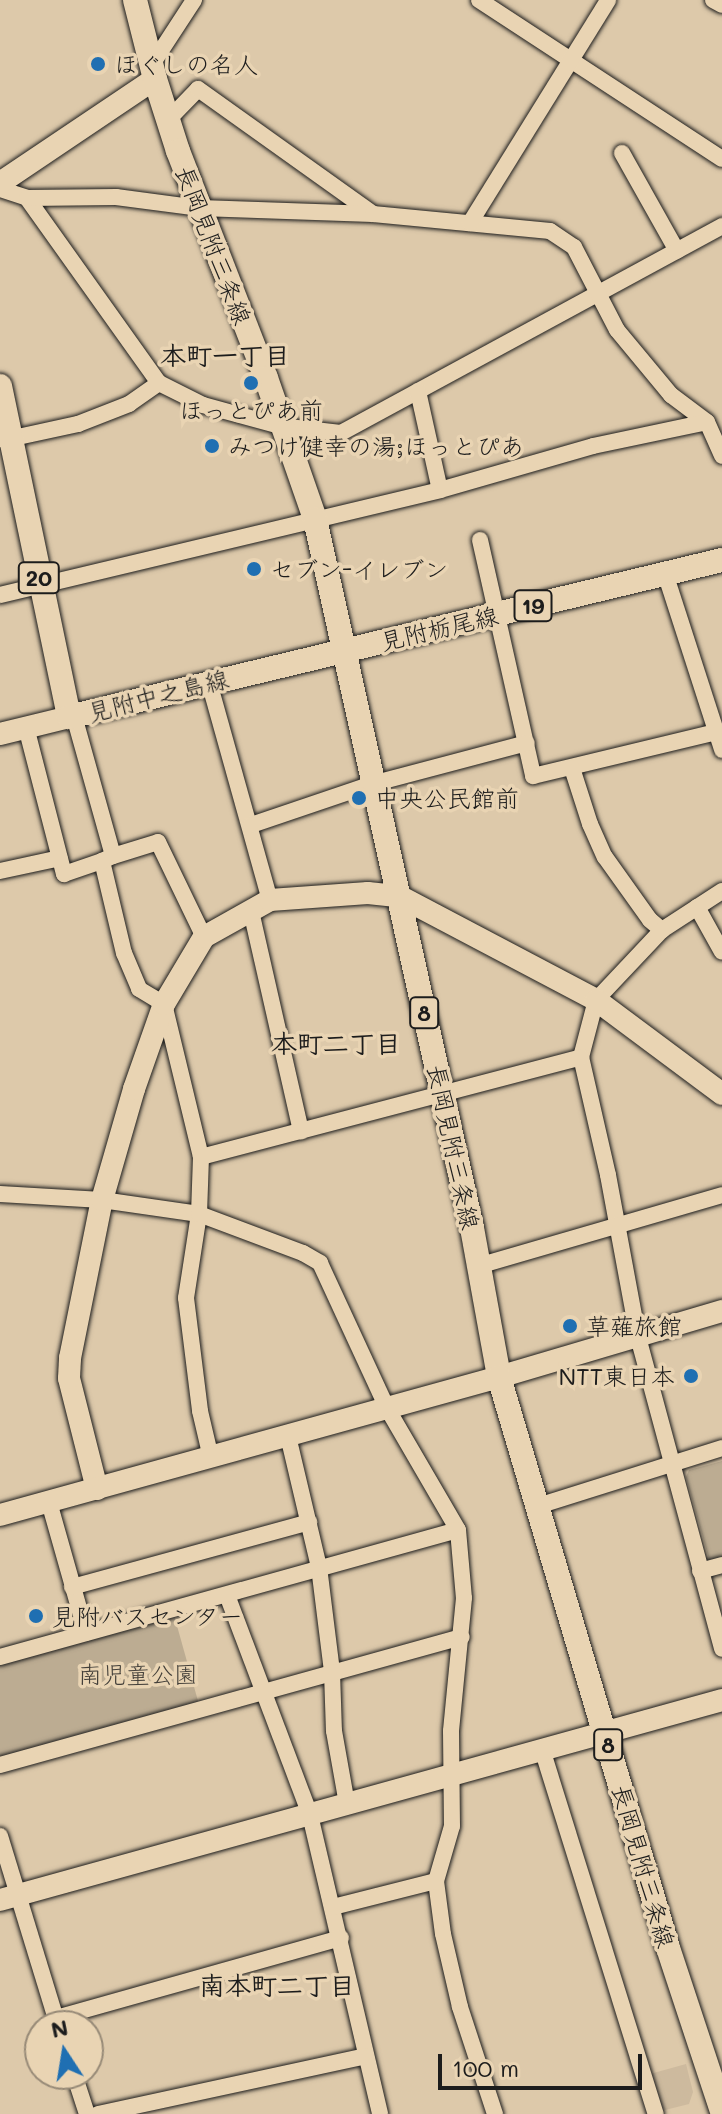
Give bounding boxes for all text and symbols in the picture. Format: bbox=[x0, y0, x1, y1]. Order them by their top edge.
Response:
place label: ほぐしの名人 bbox=[114, 50, 258, 78]
marker: ほぐしの名人 bbox=[89, 55, 107, 73]
street label: 長岡見附三条線 bbox=[170, 161, 258, 329]
district label: 本町一丁目 bbox=[160, 340, 290, 372]
marker: ほっとぴあ前 bbox=[242, 374, 260, 392]
place label: ほっとぴあ前 bbox=[179, 396, 323, 424]
place label: みつけ健幸の湯;ほっとぴあ bbox=[228, 432, 524, 460]
marker: みつけ健幸の湯;ほっとぴあ bbox=[203, 437, 221, 455]
place label: セブン-イレブン bbox=[270, 555, 448, 583]
road number: 20 bbox=[17, 560, 61, 596]
marker: セブン-イレブン bbox=[245, 560, 263, 578]
road number: 19 bbox=[513, 588, 553, 624]
street label: 見附栃尾線 bbox=[377, 600, 501, 656]
street label: 見附中之島線 bbox=[85, 664, 231, 726]
place label: 中央公民館前 bbox=[375, 784, 519, 812]
marker: 中央公民館前 bbox=[350, 789, 368, 807]
road number: 8 bbox=[408, 995, 440, 1031]
district label: 本町二丁目 bbox=[271, 1028, 401, 1060]
street label: 長岡見附三条線 bbox=[422, 1062, 486, 1232]
place label: 草薙旅館 bbox=[586, 1312, 682, 1340]
marker: 草薙旅館 bbox=[561, 1317, 579, 1335]
place label: NTT東日本 bbox=[559, 1362, 675, 1390]
marker: NTT東日本 bbox=[682, 1367, 700, 1385]
place label: 見附バスセンター bbox=[52, 1602, 244, 1630]
marker: 見附バスセンター bbox=[27, 1607, 45, 1625]
park label: 南児童公園 bbox=[78, 1660, 198, 1688]
road number: 8 bbox=[592, 1727, 624, 1763]
street label: 長岡見附三条線 bbox=[607, 1781, 681, 1951]
district label: 南本町二丁目 bbox=[199, 1970, 355, 2002]
north arrow bbox=[24, 2010, 104, 2090]
text: N bbox=[48, 2012, 70, 2044]
scale bar bbox=[442, 2038, 646, 2088]
text: 100 m bbox=[452, 2052, 519, 2083]

